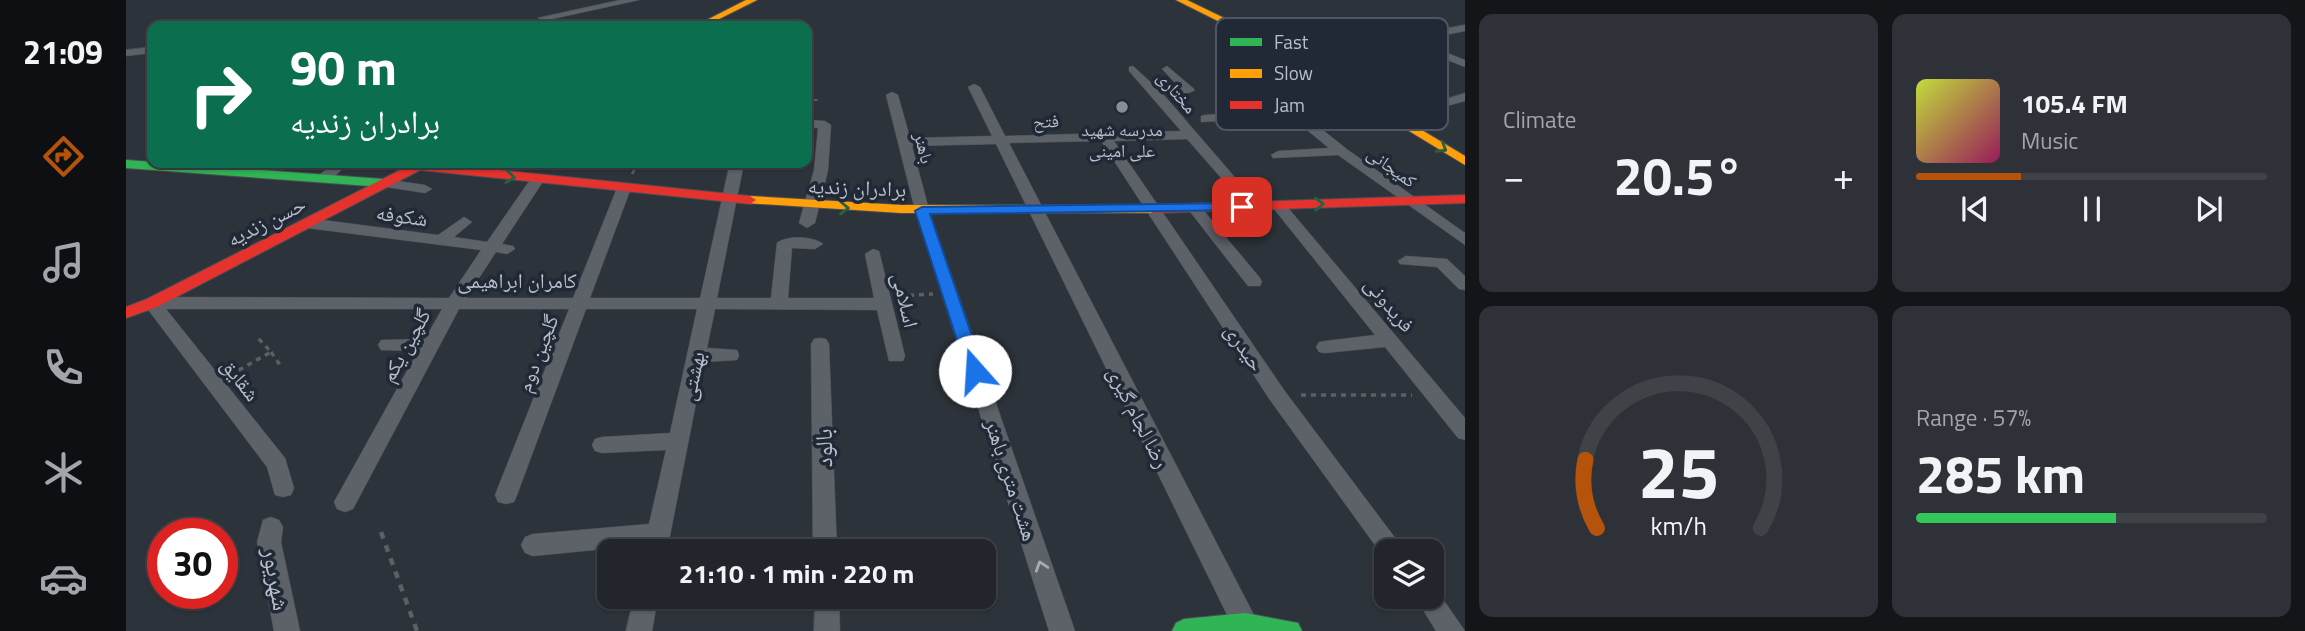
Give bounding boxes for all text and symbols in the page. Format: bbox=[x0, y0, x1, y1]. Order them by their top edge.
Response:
legend bbox=[1216, 18, 1448, 130]
text: Fast bbox=[1274, 27, 1309, 56]
text: 21:09 bbox=[23, 28, 103, 76]
text: 90 m bbox=[290, 29, 397, 104]
icon: right bbox=[175, 49, 266, 140]
text: Slow bbox=[1274, 58, 1313, 87]
street label: مختاری bbox=[1151, 65, 1203, 119]
text: 105.4 FM bbox=[2021, 84, 2128, 123]
text: Jam bbox=[1274, 90, 1305, 119]
text: برادران زندیه bbox=[290, 97, 440, 145]
marker: مدرسه شهید علی امینی bbox=[1114, 99, 1130, 115]
text: Climate bbox=[1503, 102, 1576, 137]
street label: فتح bbox=[1033, 107, 1059, 135]
place label: مدرسه شهید علی امینی bbox=[1081, 116, 1163, 164]
text: Music bbox=[2021, 123, 2078, 158]
street label: باهنر bbox=[907, 129, 941, 166]
icon: directions bbox=[39, 132, 88, 181]
text: 20.5° bbox=[1614, 136, 1743, 215]
one-way arrow bbox=[1435, 139, 1448, 152]
street label: کمیجانی bbox=[1362, 140, 1423, 194]
text: − bbox=[1503, 147, 1524, 205]
text: + bbox=[1833, 147, 1854, 205]
one-way arrow bbox=[504, 169, 516, 184]
street label: برادران زندیه bbox=[807, 169, 907, 205]
pin bbox=[1212, 177, 1272, 237]
street label: حسن زندیه bbox=[221, 188, 311, 254]
icon: arrive bbox=[1223, 188, 1261, 226]
icon: previous bbox=[1956, 190, 1994, 228]
icon: pause bbox=[2073, 190, 2111, 228]
icon: next bbox=[2190, 190, 2228, 228]
street label: شکوفه bbox=[374, 196, 430, 234]
one-way arrow bbox=[1314, 197, 1325, 212]
one-way arrow bbox=[839, 200, 850, 216]
icon: music bbox=[39, 238, 88, 287]
street label: کامران ابراهیمی bbox=[457, 264, 577, 296]
street label: اسلامی bbox=[884, 269, 928, 331]
street label: فریدونی bbox=[1357, 269, 1423, 339]
street label: گلچین یکم bbox=[372, 302, 439, 388]
street label: گلچین دوم bbox=[508, 309, 567, 397]
street label: حیدری bbox=[1217, 317, 1273, 377]
position arrow bbox=[938, 334, 1012, 408]
icon: phone bbox=[39, 343, 88, 392]
street label: بهشتی bbox=[671, 348, 713, 404]
street label: شقایق bbox=[214, 350, 268, 408]
street label: رضا لجام گیری bbox=[1100, 360, 1178, 474]
text: Range · 57% bbox=[1916, 400, 2031, 435]
street label: هشت متری باهنر bbox=[977, 414, 1047, 545]
text: 25 bbox=[1638, 416, 1719, 526]
street label: بالود bbox=[805, 428, 841, 468]
text: 285 km bbox=[1916, 434, 2085, 513]
icon: climate bbox=[39, 448, 88, 497]
text: km/h bbox=[1650, 506, 1707, 544]
speed limit sign: 30 bbox=[147, 518, 238, 609]
map controls bbox=[1374, 539, 1444, 609]
button: layers bbox=[1374, 539, 1444, 609]
street label: شهریور bbox=[254, 544, 300, 613]
icon: car bbox=[39, 554, 88, 603]
text: 21:10 · 1 min · 220 m bbox=[679, 554, 914, 593]
one-way arrow bbox=[1034, 561, 1049, 573]

